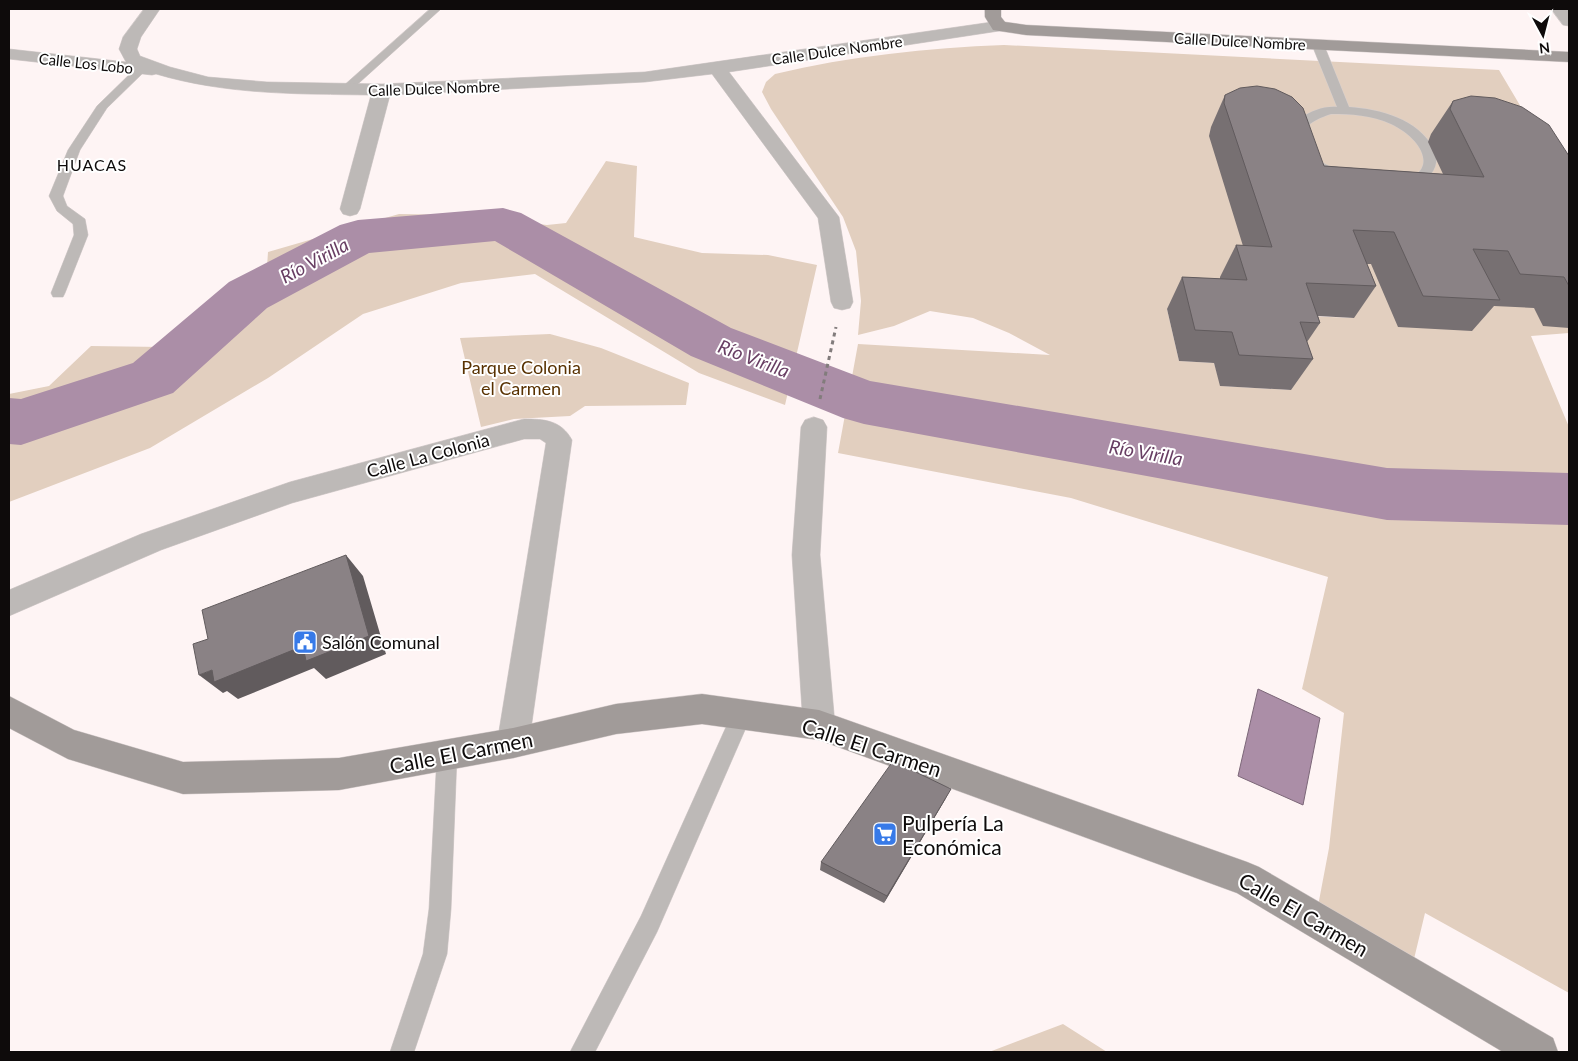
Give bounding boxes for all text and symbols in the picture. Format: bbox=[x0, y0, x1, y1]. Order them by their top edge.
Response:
north arrow bbox=[1518, 10, 1568, 60]
street label: Calle Dulce Nombre bbox=[1174, 29, 1306, 53]
street label: Calle Dulce Nombre bbox=[770, 32, 904, 68]
text: N bbox=[1538, 39, 1551, 57]
street label: Calle Los Lobo bbox=[38, 49, 134, 77]
street label: Calle Dulce Nombre bbox=[368, 77, 500, 99]
district label: HUACAS bbox=[57, 155, 127, 174]
water label: Río Virilla bbox=[276, 232, 352, 288]
water label: Río Virilla bbox=[715, 334, 793, 382]
park label: Parque Colonia el Carmen bbox=[461, 356, 581, 399]
street label: Calle La Colonia bbox=[364, 428, 492, 482]
water label: Río Virilla bbox=[1107, 434, 1185, 470]
public building icon: Salón Comunal bbox=[292, 629, 318, 655]
place label: Salón Comunal bbox=[322, 631, 440, 653]
street label: Calle El Carmen bbox=[799, 713, 945, 781]
street label: Calle El Carmen bbox=[387, 726, 535, 778]
place label: Pulpería La Económica bbox=[902, 810, 1004, 859]
supermarket icon: Pulpería La Económica bbox=[872, 821, 898, 847]
street label: Calle El Carmen bbox=[1235, 867, 1373, 961]

